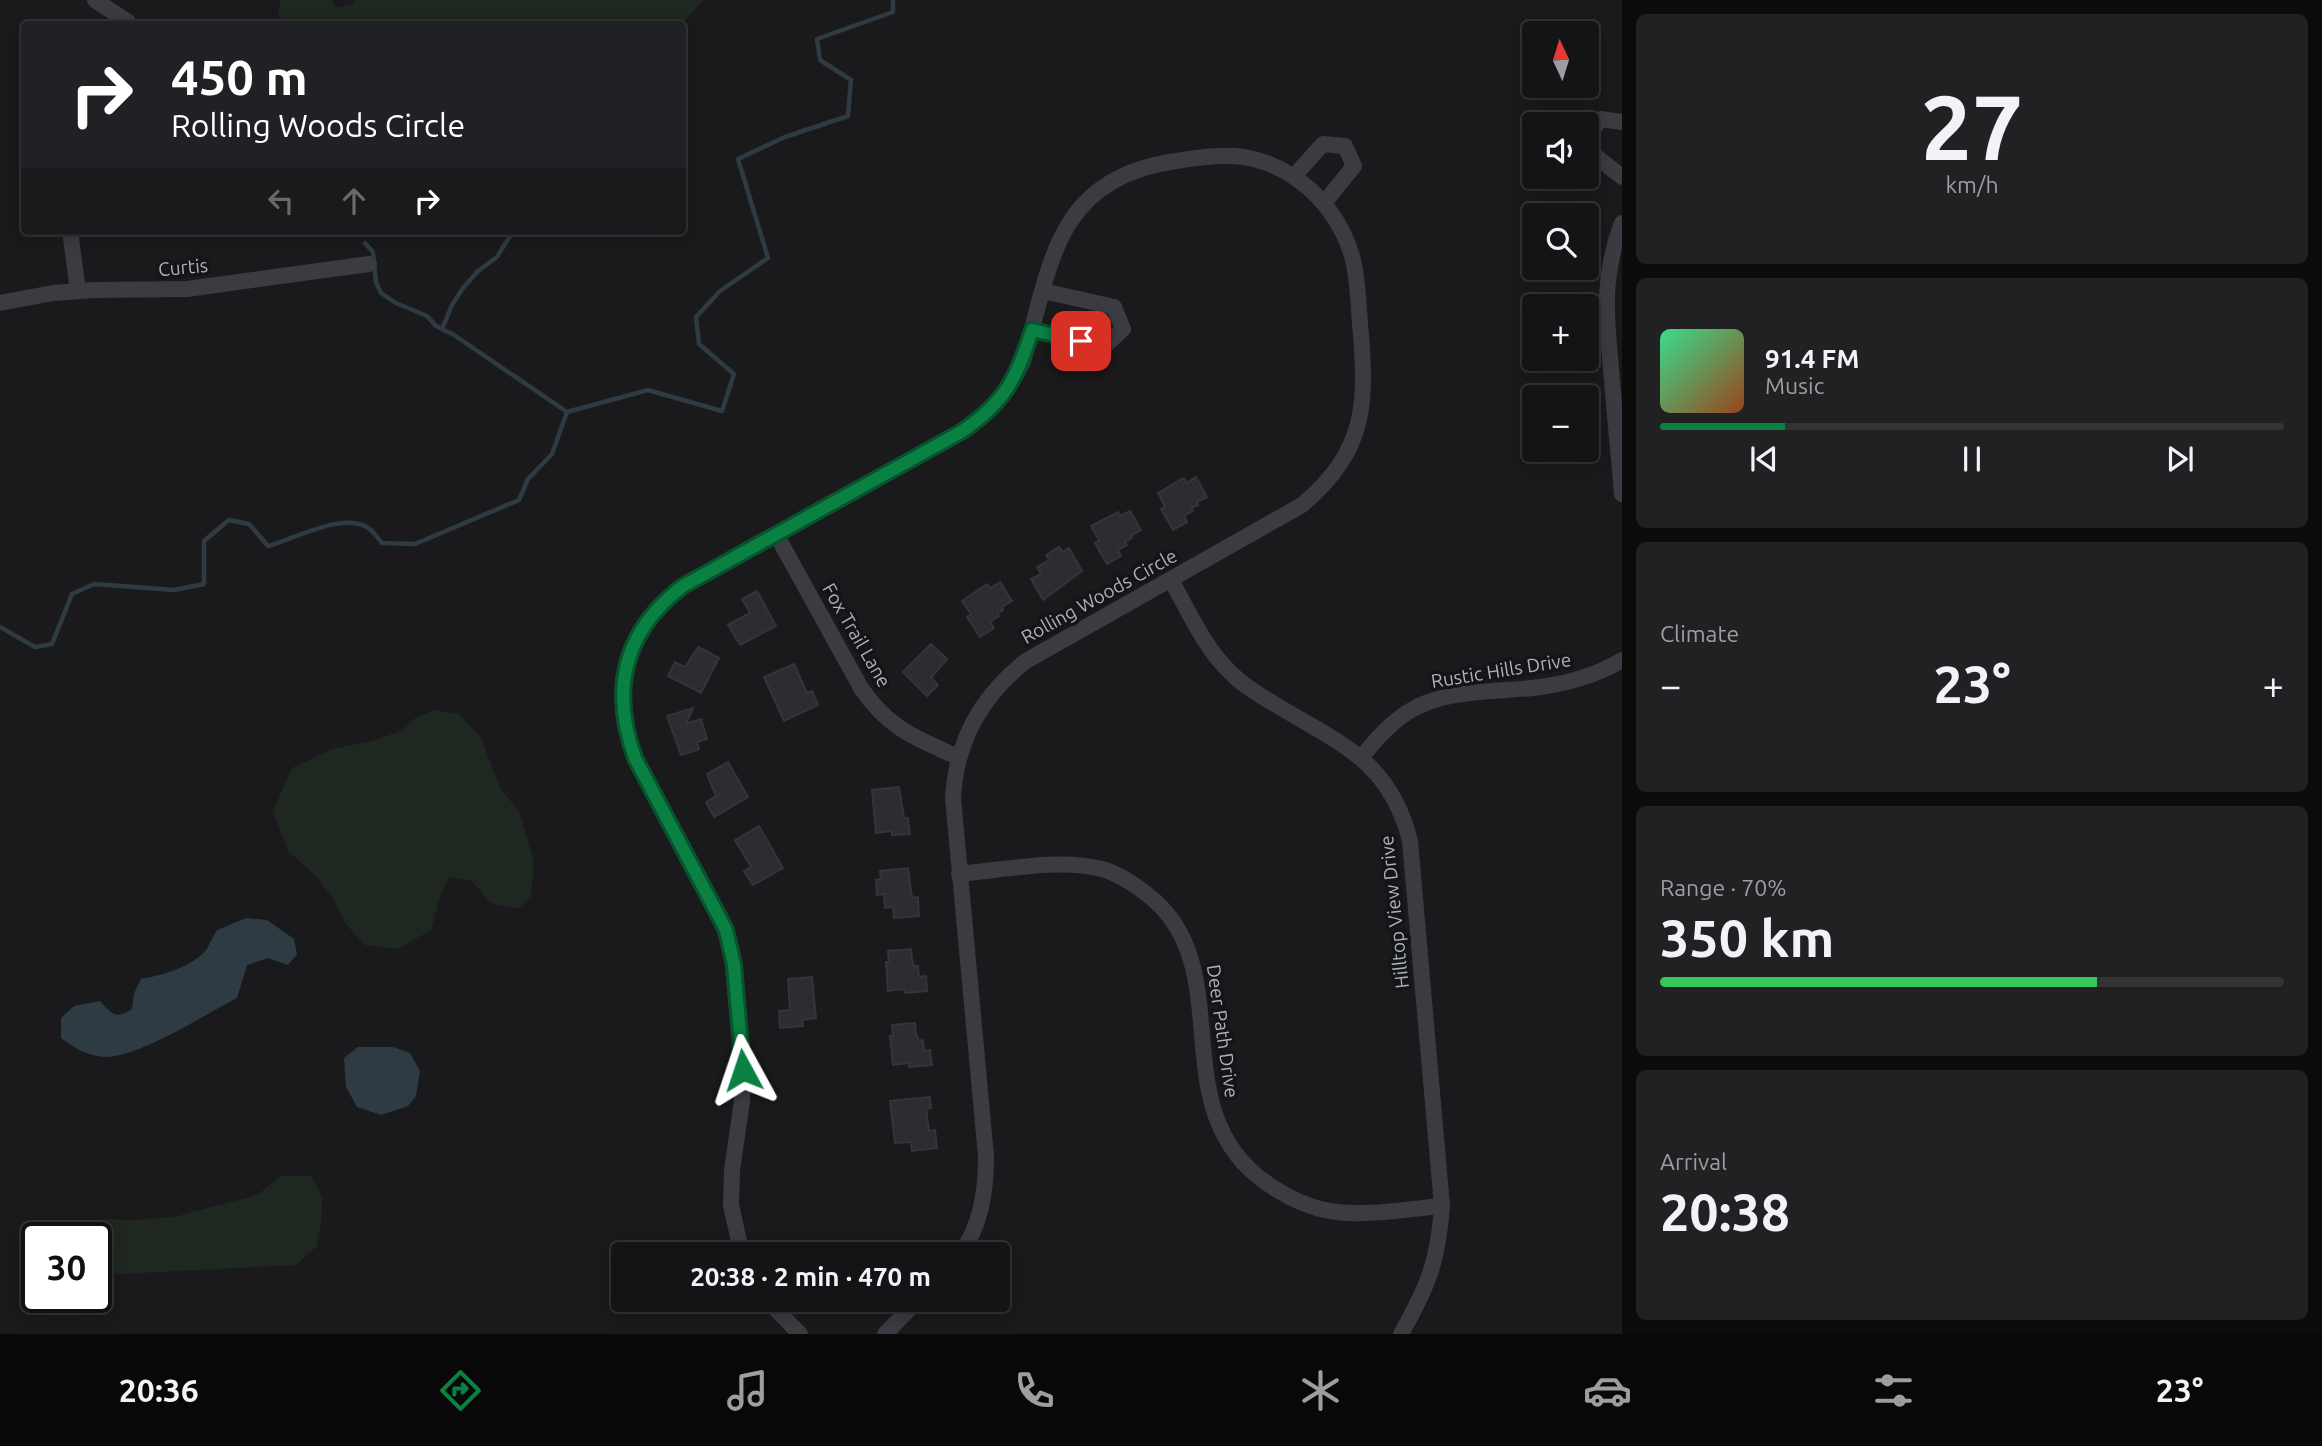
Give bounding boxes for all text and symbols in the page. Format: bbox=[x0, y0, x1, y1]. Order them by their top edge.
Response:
north arrow bbox=[1522, 21, 1600, 98]
map controls bbox=[1522, 21, 1599, 462]
icon: right bbox=[56, 49, 147, 140]
text: 450 m bbox=[171, 49, 308, 104]
text: 27 bbox=[1921, 75, 2023, 177]
text: Rolling Woods Circle bbox=[171, 107, 465, 143]
button: sound bbox=[1522, 112, 1599, 189]
text: km/h bbox=[1945, 172, 1999, 197]
icon: left bbox=[262, 182, 300, 220]
icon: ahead bbox=[335, 182, 373, 220]
icon: right bbox=[408, 182, 446, 220]
button: search bbox=[1522, 203, 1599, 280]
street label: Curtis bbox=[157, 254, 209, 280]
button: + bbox=[1522, 294, 1599, 371]
pin bbox=[1051, 311, 1111, 371]
icon: arrive bbox=[1062, 322, 1100, 360]
text: 91.4 FM bbox=[1765, 344, 1859, 373]
text: Music bbox=[1765, 373, 1824, 398]
button: − bbox=[1522, 385, 1599, 462]
icon: previous bbox=[1745, 440, 1783, 478]
icon: pause bbox=[1953, 440, 1991, 478]
icon: next bbox=[2161, 440, 2199, 478]
street label: Rolling Woods Circle bbox=[1017, 544, 1181, 648]
street label: Fox Trail Lane bbox=[818, 579, 896, 691]
text: Climate bbox=[1660, 621, 1739, 646]
street label: Rustic Hills Drive bbox=[1429, 648, 1573, 692]
text: 23° bbox=[1933, 655, 2011, 713]
text: − bbox=[1660, 664, 1681, 706]
text: + bbox=[2263, 664, 2284, 706]
street label: Hilltop View Drive bbox=[1375, 834, 1413, 990]
text: Range · 70% bbox=[1660, 875, 1787, 900]
text: 350 km bbox=[1660, 909, 1834, 967]
street label: Deer Path Drive bbox=[1203, 963, 1243, 1099]
position arrow bbox=[706, 1033, 780, 1107]
text: Arrival bbox=[1660, 1149, 1727, 1174]
text: 20:38 bbox=[1660, 1183, 1790, 1241]
speed limit sign: 30 bbox=[21, 1222, 112, 1313]
text: 20:38 · 2 min · 470 m bbox=[690, 1262, 931, 1291]
icon: directions bbox=[436, 1366, 485, 1415]
icon: music bbox=[723, 1366, 772, 1415]
icon: phone bbox=[1010, 1366, 1059, 1415]
icon: climate bbox=[1296, 1366, 1345, 1415]
icon: car bbox=[1583, 1366, 1632, 1415]
icon: filters bbox=[1869, 1366, 1918, 1415]
text: 20:36 bbox=[119, 1372, 199, 1408]
text: 23° bbox=[2156, 1372, 2203, 1408]

